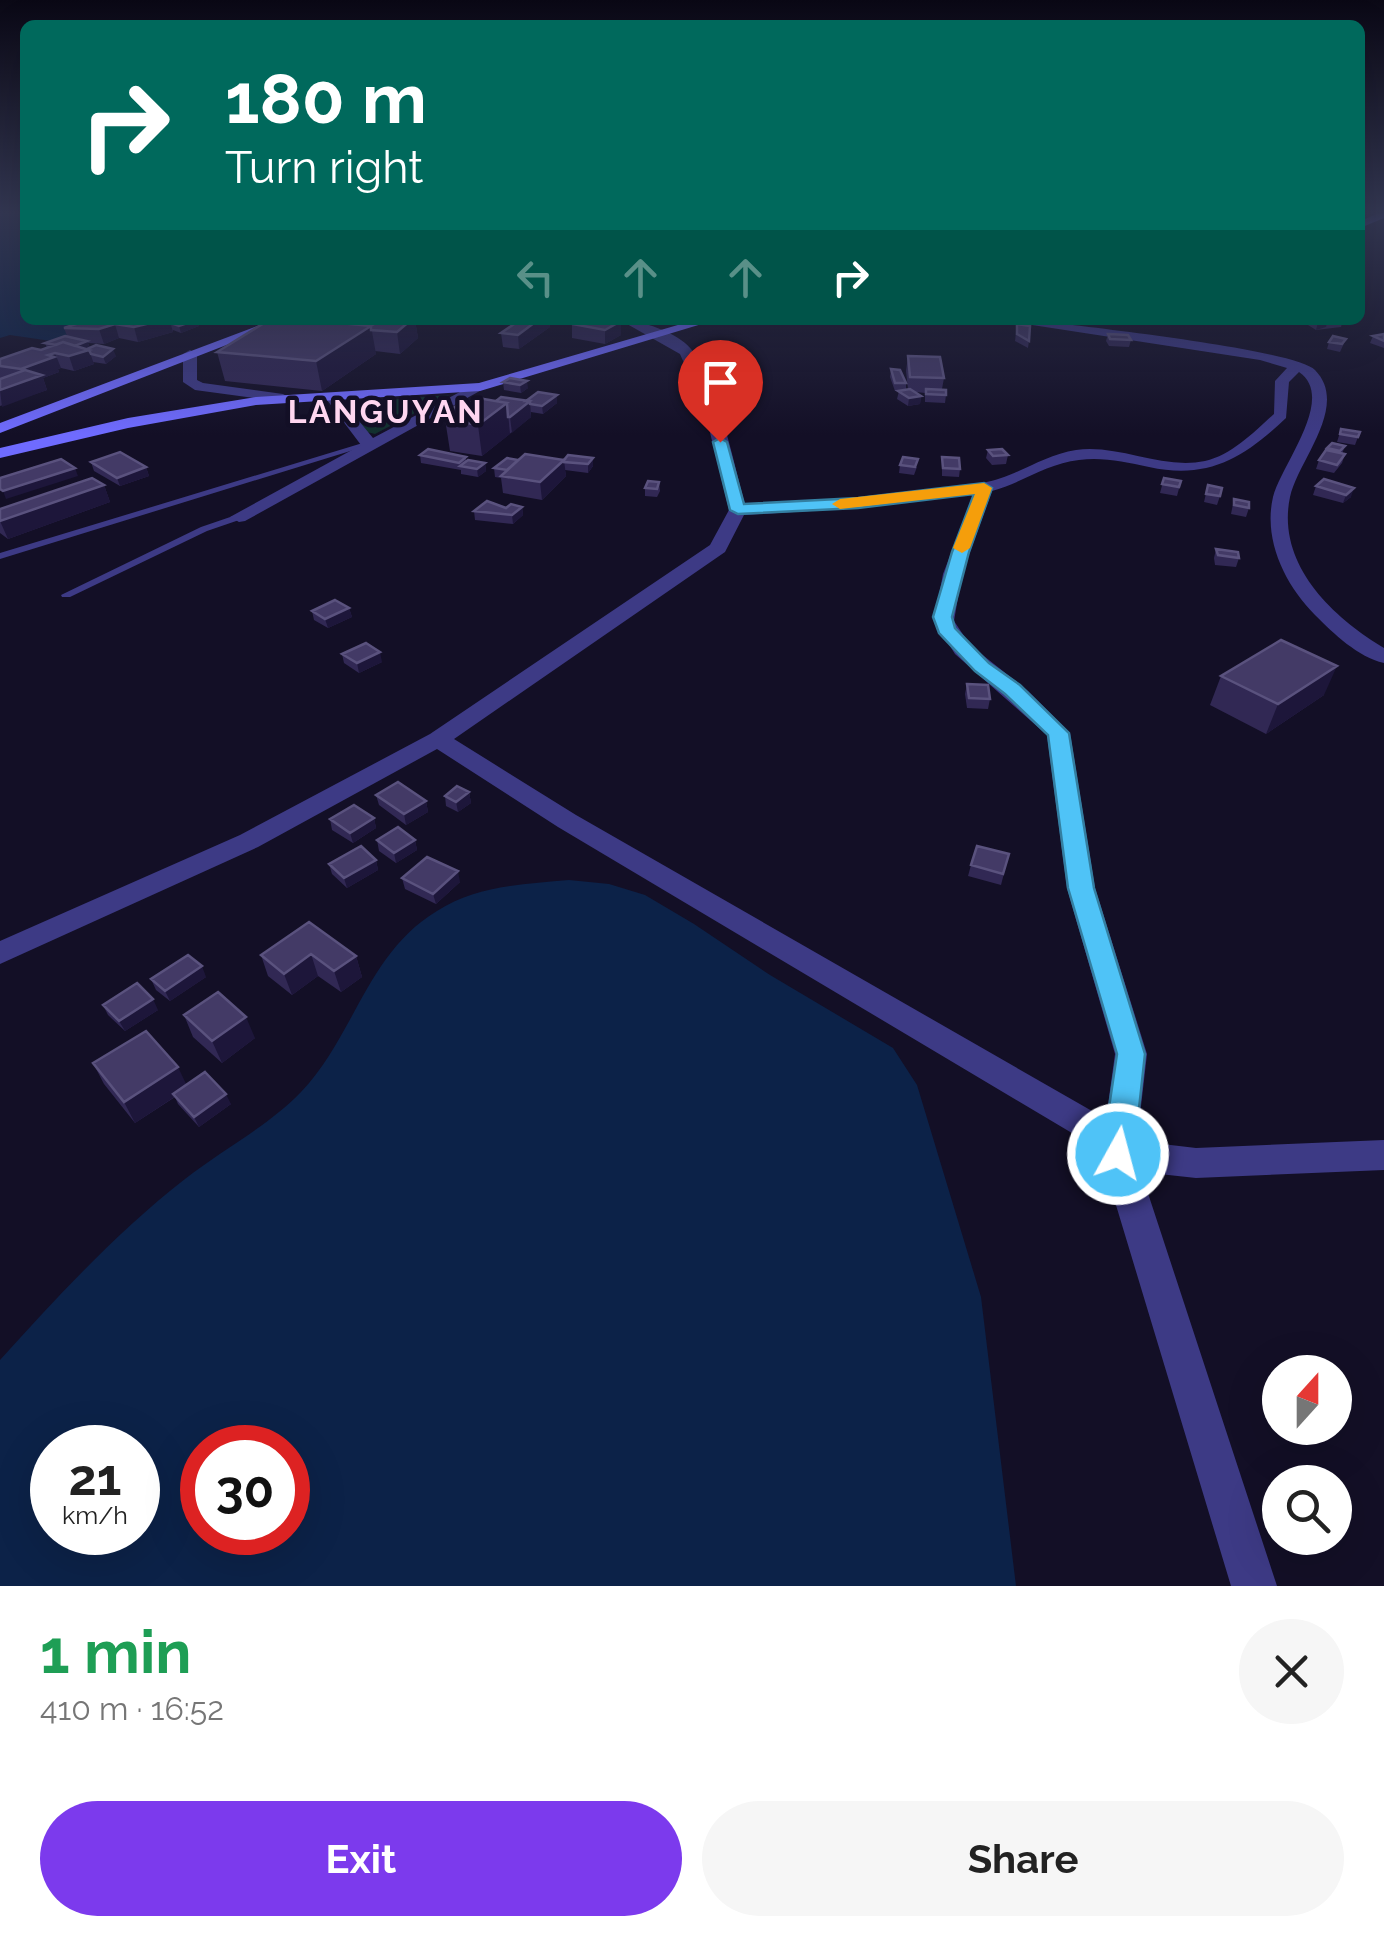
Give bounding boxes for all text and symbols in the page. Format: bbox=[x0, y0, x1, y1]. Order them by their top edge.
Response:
text: 180 m bbox=[225, 57, 427, 139]
icon: right bbox=[60, 60, 190, 190]
text: Turn right bbox=[225, 141, 423, 194]
icon: left bbox=[508, 250, 563, 305]
icon: ahead bbox=[613, 250, 668, 305]
icon: ahead bbox=[718, 250, 773, 305]
icon: right bbox=[823, 250, 878, 305]
pin bbox=[678, 340, 763, 443]
icon: arrive bbox=[693, 355, 748, 410]
district label: LANGUYAN bbox=[288, 393, 484, 430]
position arrow bbox=[1066, 1102, 1170, 1206]
north arrow bbox=[1262, 1355, 1352, 1445]
map controls bbox=[1262, 1355, 1352, 1555]
speed limit sign: 30 bbox=[180, 1425, 310, 1555]
text: 21 bbox=[69, 1448, 121, 1507]
button: search bbox=[1262, 1465, 1352, 1555]
text: km/h bbox=[62, 1500, 128, 1530]
text: 1 min bbox=[40, 1617, 191, 1687]
button: close bbox=[1239, 1619, 1344, 1724]
text: 410 m · 16:52 bbox=[40, 1690, 224, 1727]
button: Exit bbox=[40, 1801, 682, 1916]
button: Share bbox=[702, 1801, 1344, 1916]

